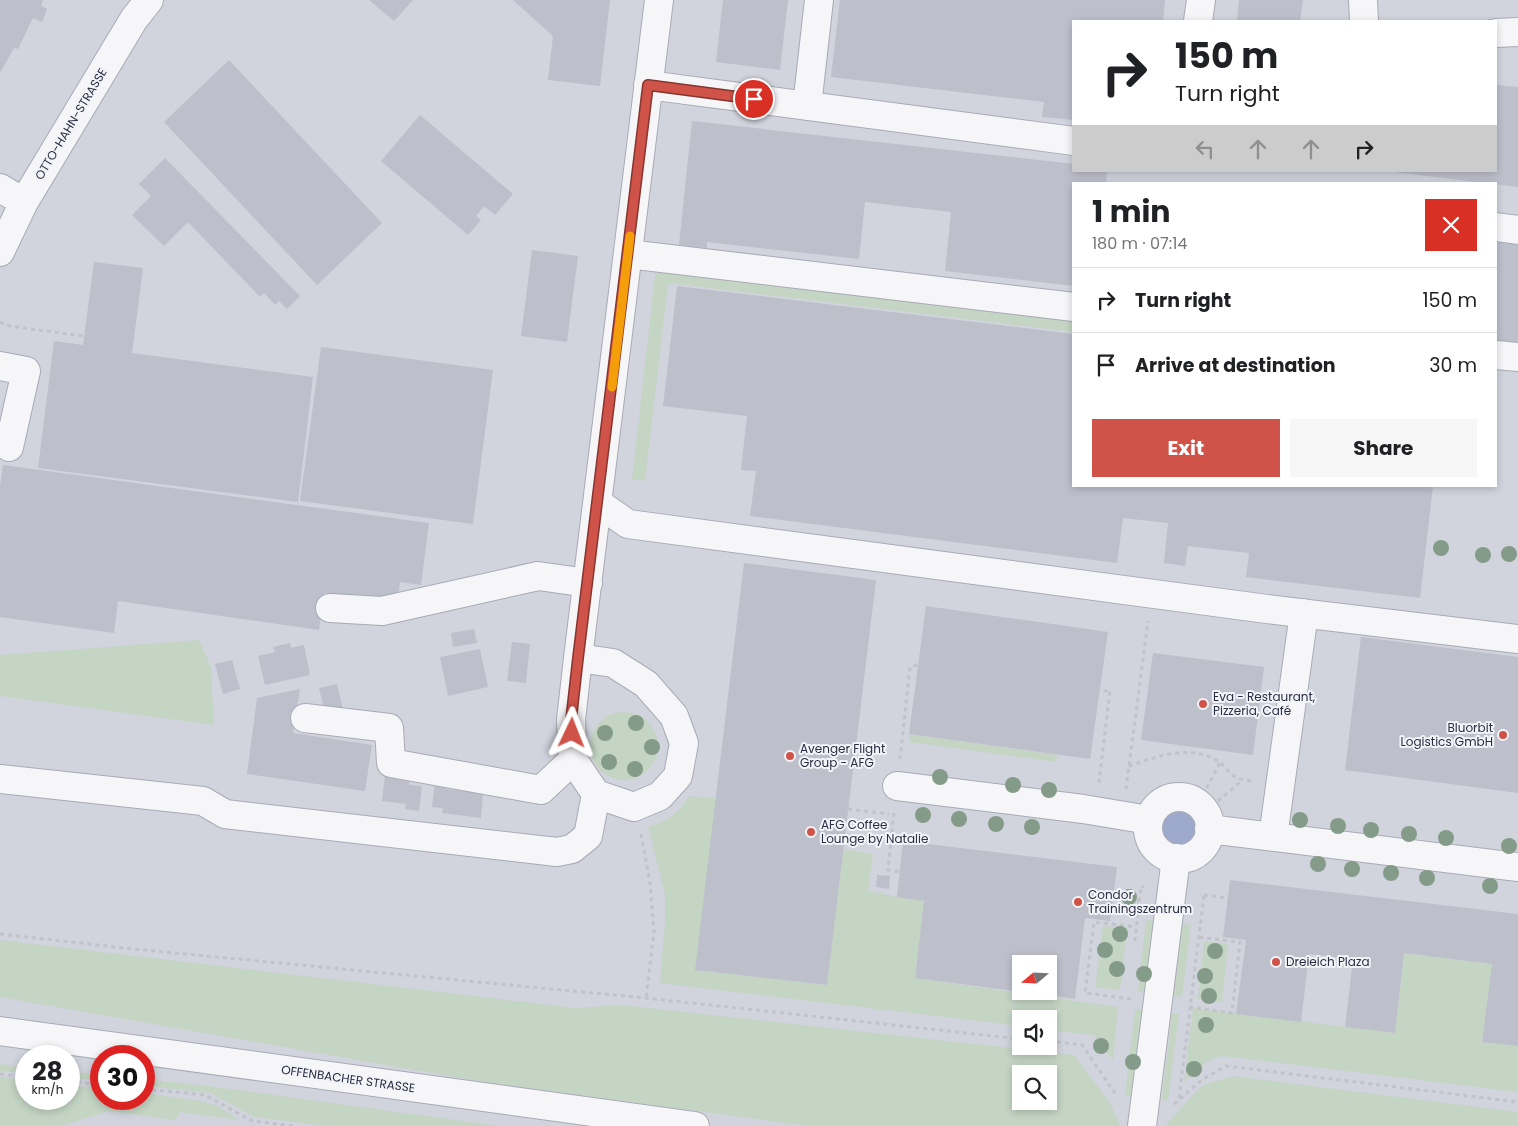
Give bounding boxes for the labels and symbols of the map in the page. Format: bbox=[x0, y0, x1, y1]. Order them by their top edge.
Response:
street label: OTTO-HAHN-STRASSE bbox=[30, 65, 111, 183]
pin bbox=[733, 78, 775, 120]
place label: Eva - Restaurant, Pizzeria, Café bbox=[1213, 688, 1316, 719]
marker: Eva - Restaurant, Pizzeria, Café bbox=[1197, 698, 1209, 710]
position arrow bbox=[545, 706, 597, 758]
place label: Bluorbit Logistics GmbH bbox=[1401, 719, 1493, 750]
marker: Bluorbit Logistics GmbH bbox=[1497, 729, 1509, 741]
place label: Avenger Flight Group - AFG bbox=[800, 740, 885, 771]
marker: Avenger Flight Group - AFG bbox=[784, 750, 796, 762]
place label: AFG Coffee Lounge by Natalie bbox=[821, 816, 928, 847]
marker: AFG Coffee Lounge by Natalie bbox=[805, 826, 817, 838]
place label: Condor Trainingszentrum bbox=[1088, 886, 1192, 917]
marker: Condor Trainingszentrum bbox=[1072, 896, 1084, 908]
place label: Dreieich Plaza bbox=[1286, 953, 1370, 970]
north arrow bbox=[1012, 955, 1058, 1000]
marker: Dreieich Plaza bbox=[1270, 956, 1282, 968]
speed limit sign: 30 bbox=[90, 1045, 155, 1110]
street label: OFFENBACHER STRASSE bbox=[280, 1061, 416, 1096]

